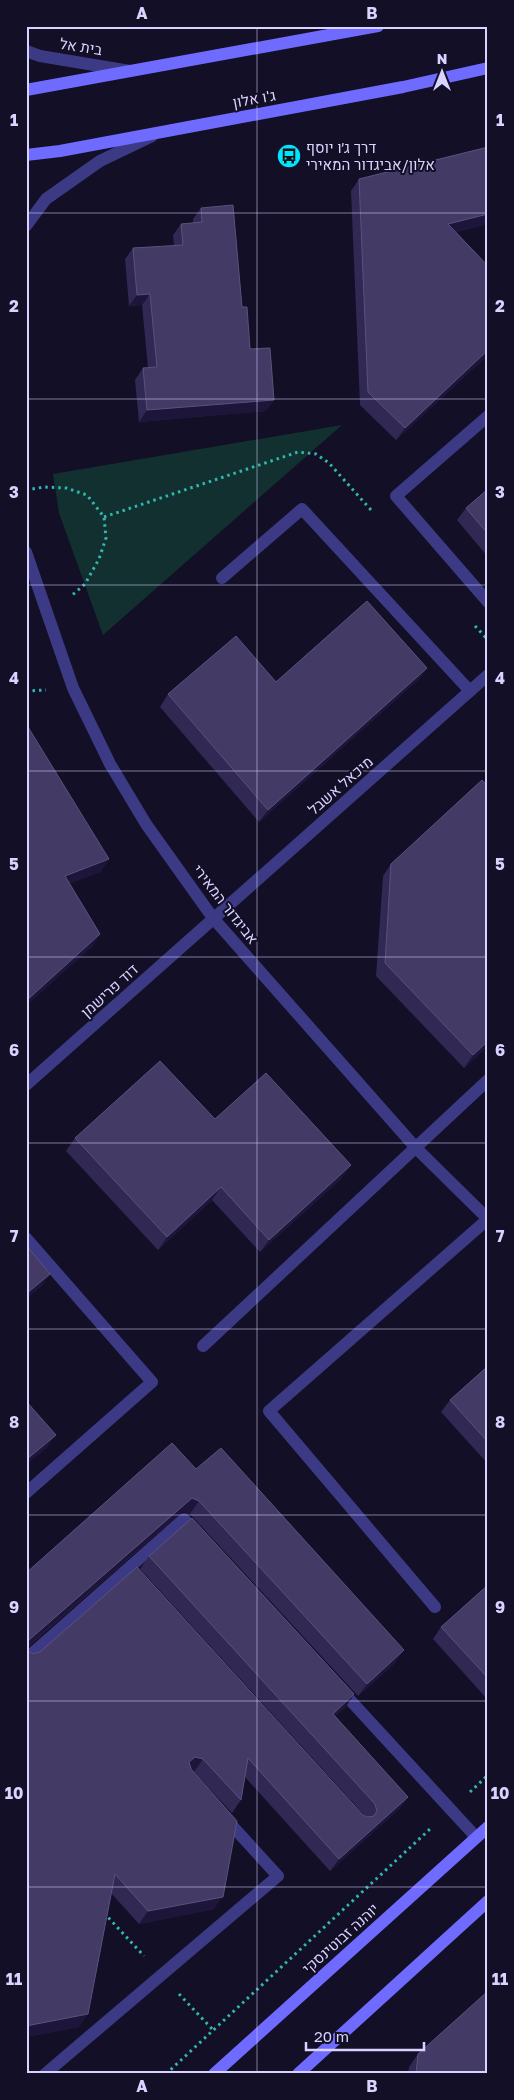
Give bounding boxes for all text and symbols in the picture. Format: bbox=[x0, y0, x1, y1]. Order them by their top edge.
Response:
text: A bbox=[136, 3, 148, 23]
text: B bbox=[366, 3, 378, 23]
street label: בית אל bbox=[58, 34, 104, 58]
north arrow bbox=[416, 48, 466, 98]
text: N bbox=[437, 50, 447, 67]
street label: ג'ו אלון bbox=[231, 85, 277, 111]
text: 1 bbox=[10, 110, 18, 130]
text: 1 bbox=[496, 110, 504, 130]
place label: דרך ג׳ו יוסף אלון/אביגדור המאירי bbox=[306, 138, 435, 173]
bus stop icon: דרך ג׳ו יוסף אלון/אביגדור המאירי bbox=[276, 143, 302, 169]
text: 2 bbox=[9, 296, 19, 316]
text: 2 bbox=[495, 296, 505, 316]
text: 3 bbox=[9, 482, 19, 502]
text: 3 bbox=[495, 482, 505, 502]
text: 4 bbox=[9, 668, 19, 688]
text: 4 bbox=[495, 668, 505, 688]
street label: מיכאל אשבל bbox=[304, 752, 376, 818]
text: 5 bbox=[9, 854, 19, 874]
text: 5 bbox=[495, 854, 505, 874]
street label: אביגדור המאירי bbox=[189, 861, 263, 947]
street label: דוד פרישמן bbox=[77, 959, 141, 1020]
text: 6 bbox=[9, 1040, 19, 1060]
text: 6 bbox=[495, 1040, 505, 1060]
text: 7 bbox=[10, 1226, 19, 1246]
text: 7 bbox=[496, 1226, 505, 1246]
text: 8 bbox=[9, 1412, 19, 1432]
text: 8 bbox=[495, 1412, 505, 1432]
text: 9 bbox=[9, 1597, 19, 1617]
text: 9 bbox=[495, 1597, 505, 1617]
text: 10 bbox=[5, 1783, 23, 1803]
text: 10 bbox=[491, 1783, 509, 1803]
street label: יוהנה זבוטינסקי bbox=[298, 1899, 382, 1977]
text: 11 bbox=[6, 1969, 22, 1989]
text: 11 bbox=[492, 1969, 508, 1989]
scale bar bbox=[306, 2020, 424, 2052]
text: 20 m bbox=[314, 2027, 349, 2045]
text: A bbox=[136, 2076, 148, 2096]
text: B bbox=[366, 2076, 378, 2096]

